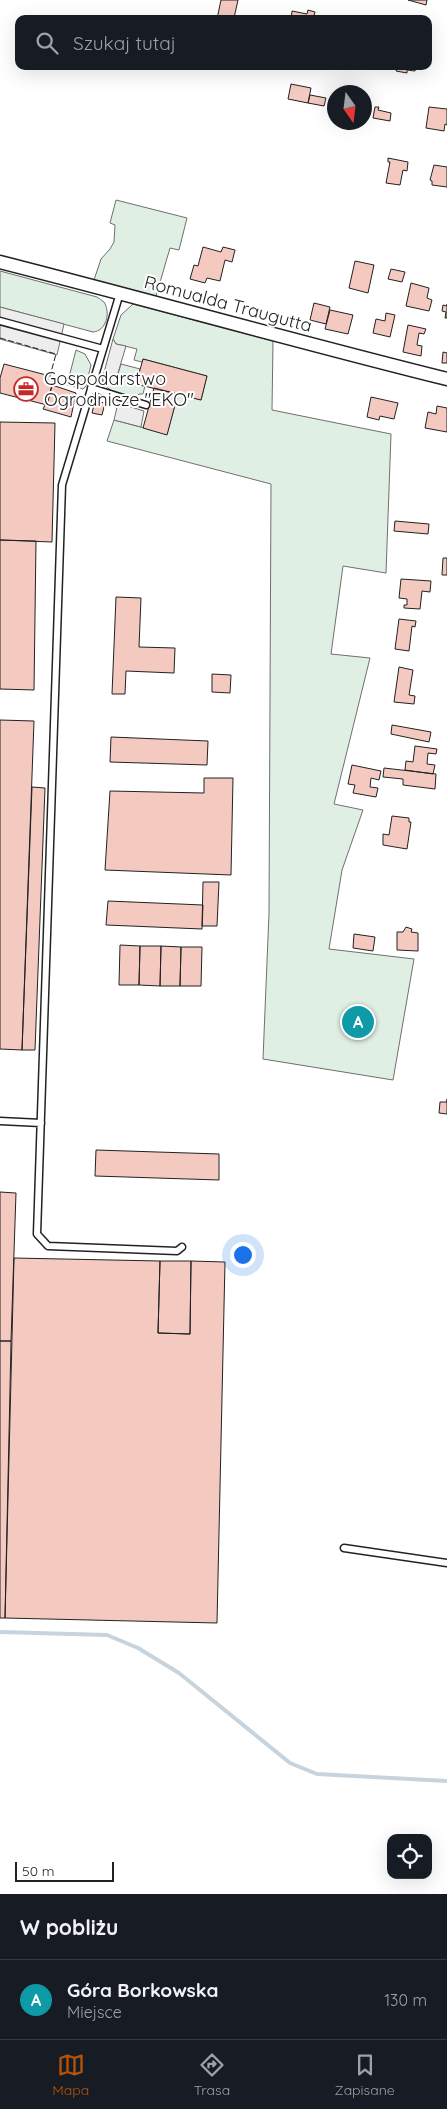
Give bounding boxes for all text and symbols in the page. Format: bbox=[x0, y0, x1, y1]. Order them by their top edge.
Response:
search box bbox=[15, 15, 432, 70]
icon: search bbox=[33, 29, 61, 57]
text: Szukaj tutaj bbox=[73, 31, 176, 55]
north arrow bbox=[327, 85, 372, 130]
street label: Romualda Traugutta bbox=[142, 270, 315, 337]
place label: Gospodarstwo Ogrodnicze "EKO" bbox=[44, 367, 194, 411]
office icon: Gospodarstwo Ogrodnicze "EKO" bbox=[13, 376, 39, 402]
pin: A bbox=[342, 1003, 374, 1041]
your location bbox=[230, 1242, 256, 1268]
map controls bbox=[387, 1834, 432, 1879]
button: locate bbox=[387, 1834, 432, 1879]
scale bar bbox=[15, 1859, 114, 1882]
text: 50 m bbox=[22, 1862, 55, 1880]
text: W pobliżu bbox=[20, 1914, 118, 1940]
text: Góra Borkowska bbox=[67, 1978, 218, 2002]
text: A bbox=[31, 1990, 41, 2010]
text: 130 m bbox=[384, 1990, 427, 2010]
text: Miejsce bbox=[67, 2002, 122, 2022]
tab: Mapa bbox=[52, 2051, 89, 2099]
tab: Trasa bbox=[194, 2051, 230, 2099]
tab: Zapisane bbox=[335, 2051, 395, 2099]

